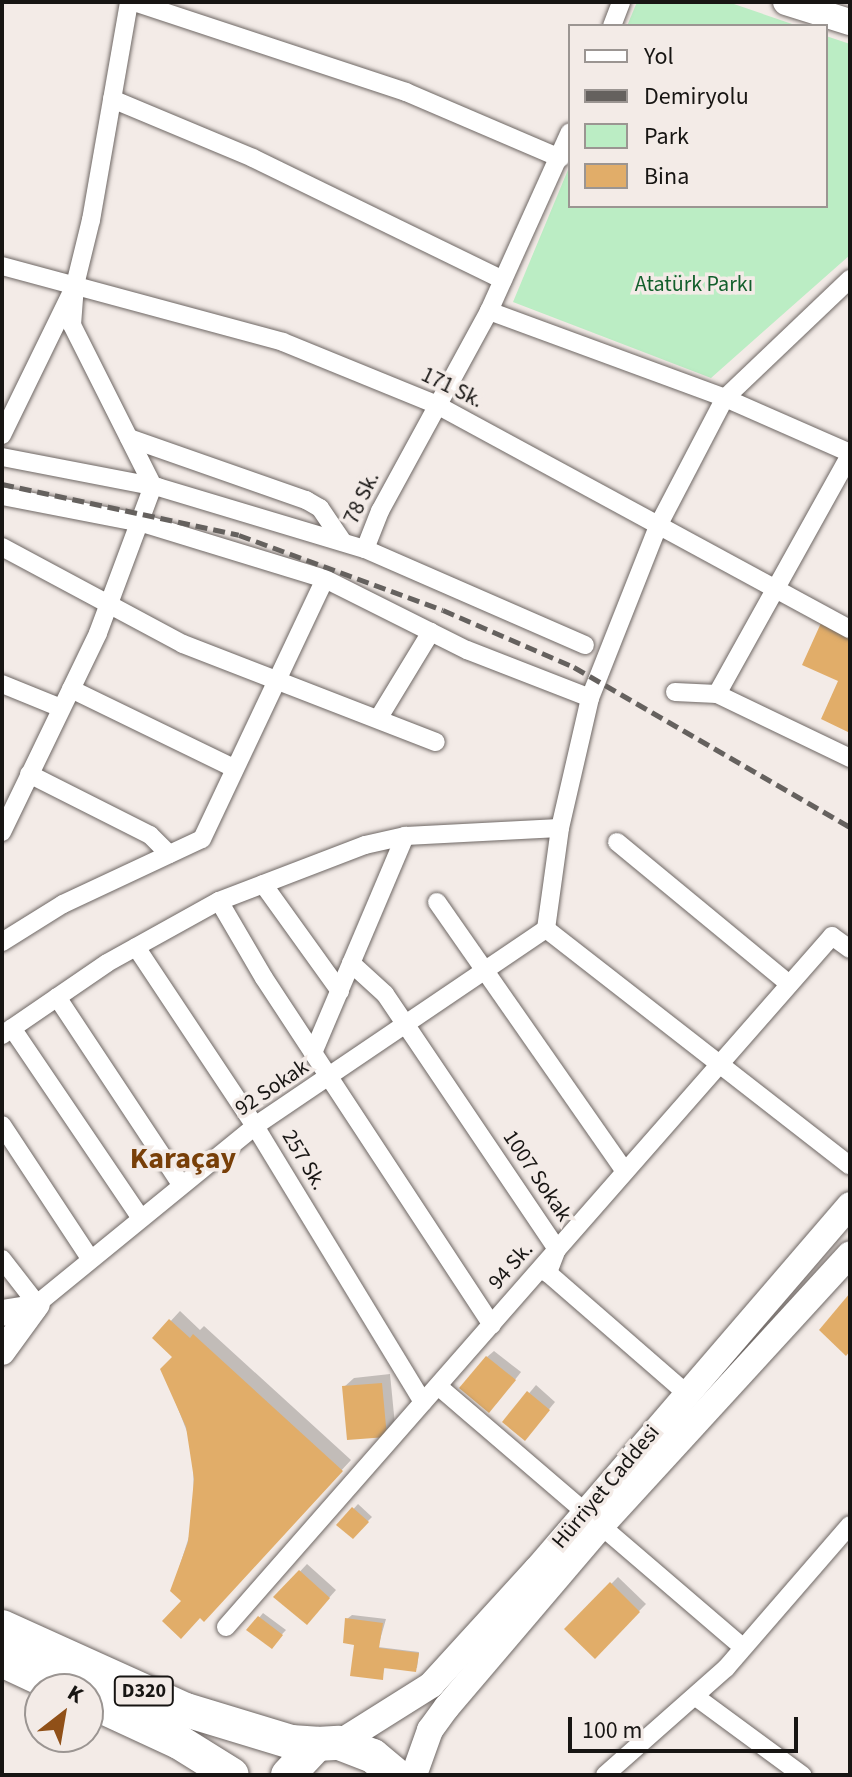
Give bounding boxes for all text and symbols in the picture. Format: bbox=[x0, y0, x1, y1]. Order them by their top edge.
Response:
legend bbox=[568, 24, 828, 208]
text: Yol bbox=[644, 39, 674, 74]
text: Demiryolu bbox=[644, 79, 749, 114]
text: Park bbox=[644, 119, 689, 154]
text: Bina bbox=[644, 159, 689, 194]
park label: Atatürk Parkı bbox=[635, 272, 753, 298]
street label: 171 Sk. bbox=[417, 362, 487, 414]
street label: 78 Sk. bbox=[338, 468, 386, 528]
street label: 92 Sokak bbox=[230, 1054, 314, 1122]
street label: 257 Sk. bbox=[276, 1125, 332, 1195]
street label: 1007 Sokak bbox=[497, 1125, 577, 1227]
district label: Karaçay bbox=[130, 1141, 236, 1177]
street label: 94 Sk. bbox=[483, 1237, 539, 1295]
street label: Hürriyet Caddesi bbox=[547, 1420, 665, 1554]
north arrow bbox=[24, 1673, 104, 1753]
road number: D320 bbox=[112, 1675, 176, 1707]
text: K bbox=[61, 1677, 89, 1711]
scale bar bbox=[572, 1701, 802, 1751]
text: 100 m bbox=[582, 1713, 642, 1748]

